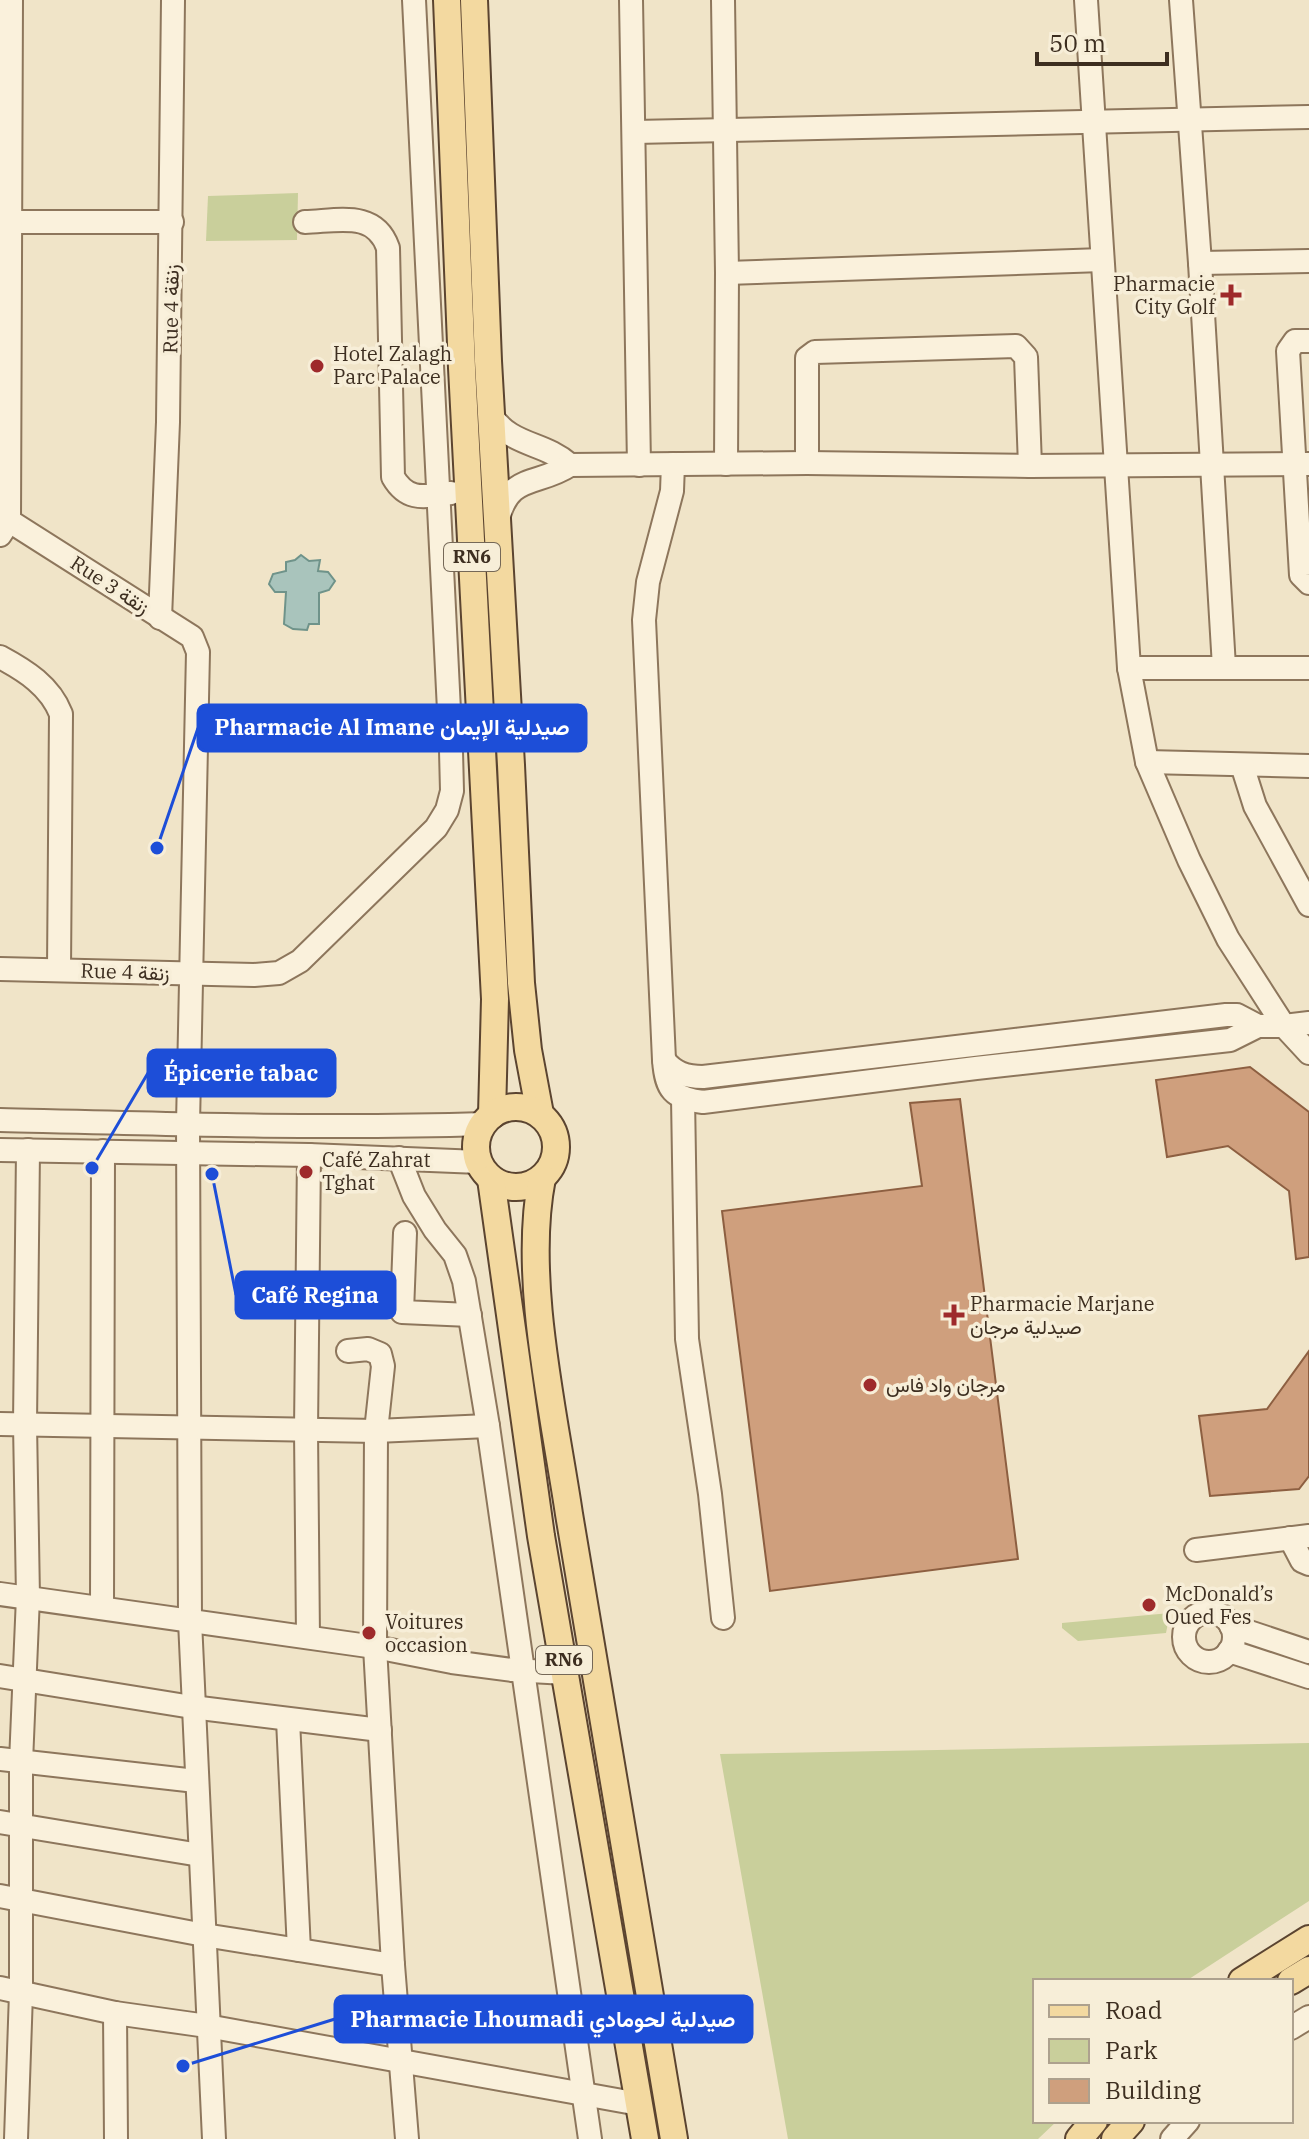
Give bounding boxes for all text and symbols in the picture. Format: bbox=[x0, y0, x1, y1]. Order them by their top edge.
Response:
scale bar bbox=[1037, 16, 1167, 66]
text: 50 m bbox=[1049, 27, 1106, 59]
street label: Rue 4 زنقة bbox=[156, 264, 185, 354]
place label: Pharmacie City Golf bbox=[1113, 270, 1216, 320]
marker: Pharmacie City Golf bbox=[1222, 286, 1240, 304]
place label: Hotel Zalagh Parc Palace bbox=[333, 340, 452, 390]
marker: Hotel Zalagh Parc Palace bbox=[308, 357, 326, 375]
road number: RN6 bbox=[444, 543, 500, 571]
street label: Rue 3 زنقة bbox=[65, 549, 155, 620]
callout: Pharmacie Al Imane صيدلية الإيمان bbox=[198, 705, 586, 751]
text: Pharmacie Al Imane صيدلية الإيمان bbox=[214, 712, 570, 742]
street label: Rue 4 زنقة bbox=[80, 956, 170, 987]
callout: Épicerie tabac bbox=[148, 1050, 335, 1096]
text: Épicerie tabac bbox=[164, 1058, 319, 1087]
place label: Café Zahrat Tghat bbox=[322, 1146, 430, 1196]
marker: Café Zahrat Tghat bbox=[297, 1163, 315, 1181]
callout: Café Regina bbox=[236, 1272, 395, 1318]
text: Café Regina bbox=[251, 1280, 379, 1309]
place label: Pharmacie Marjane صيدلية مرجان bbox=[970, 1290, 1154, 1340]
marker: Pharmacie Marjane صيدلية مرجان bbox=[945, 1306, 963, 1324]
place label: مرجان واد فاس bbox=[886, 1371, 1005, 1398]
marker: مرجان واد فاس bbox=[861, 1376, 879, 1394]
place label: McDonald’s Oued Fes bbox=[1165, 1580, 1273, 1630]
marker: McDonald’s Oued Fes bbox=[1140, 1596, 1158, 1614]
place label: Voitures occasion bbox=[385, 1608, 468, 1658]
marker: Voitures occasion bbox=[360, 1624, 378, 1642]
road number: RN6 bbox=[536, 1646, 592, 1674]
legend bbox=[1033, 1979, 1293, 2123]
text: Road bbox=[1105, 1994, 1162, 2026]
callout: Pharmacie Lhoumadi صيدلية لحومادي bbox=[335, 1996, 752, 2042]
text: Pharmacie Lhoumadi صيدلية لحومادي bbox=[351, 2004, 736, 2038]
text: Park bbox=[1105, 2034, 1157, 2066]
text: Building bbox=[1105, 2074, 1201, 2106]

